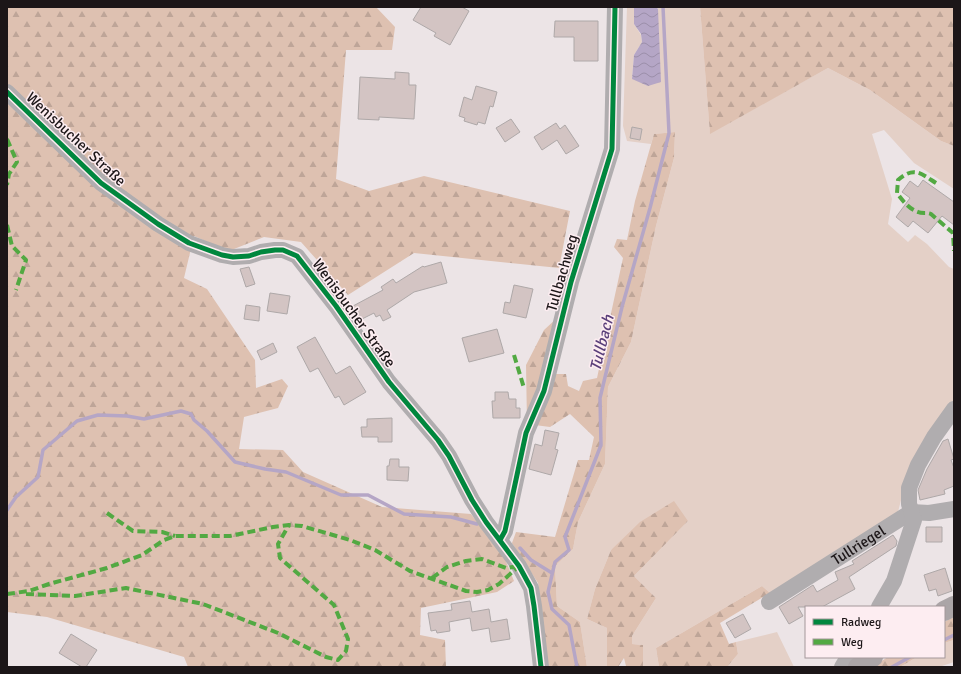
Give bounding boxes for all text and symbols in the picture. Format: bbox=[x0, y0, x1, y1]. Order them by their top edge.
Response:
street label: Wenisbucher Straße bbox=[22, 88, 130, 190]
street label: Tullbachweg bbox=[542, 232, 582, 314]
street label: Wenisbucher Straße bbox=[309, 255, 399, 371]
water label: Tullbach bbox=[585, 312, 619, 373]
street label: Tullriegel bbox=[828, 522, 889, 569]
legend bbox=[805, 606, 945, 658]
text: Radweg bbox=[841, 615, 881, 630]
text: Weg bbox=[841, 635, 863, 650]

